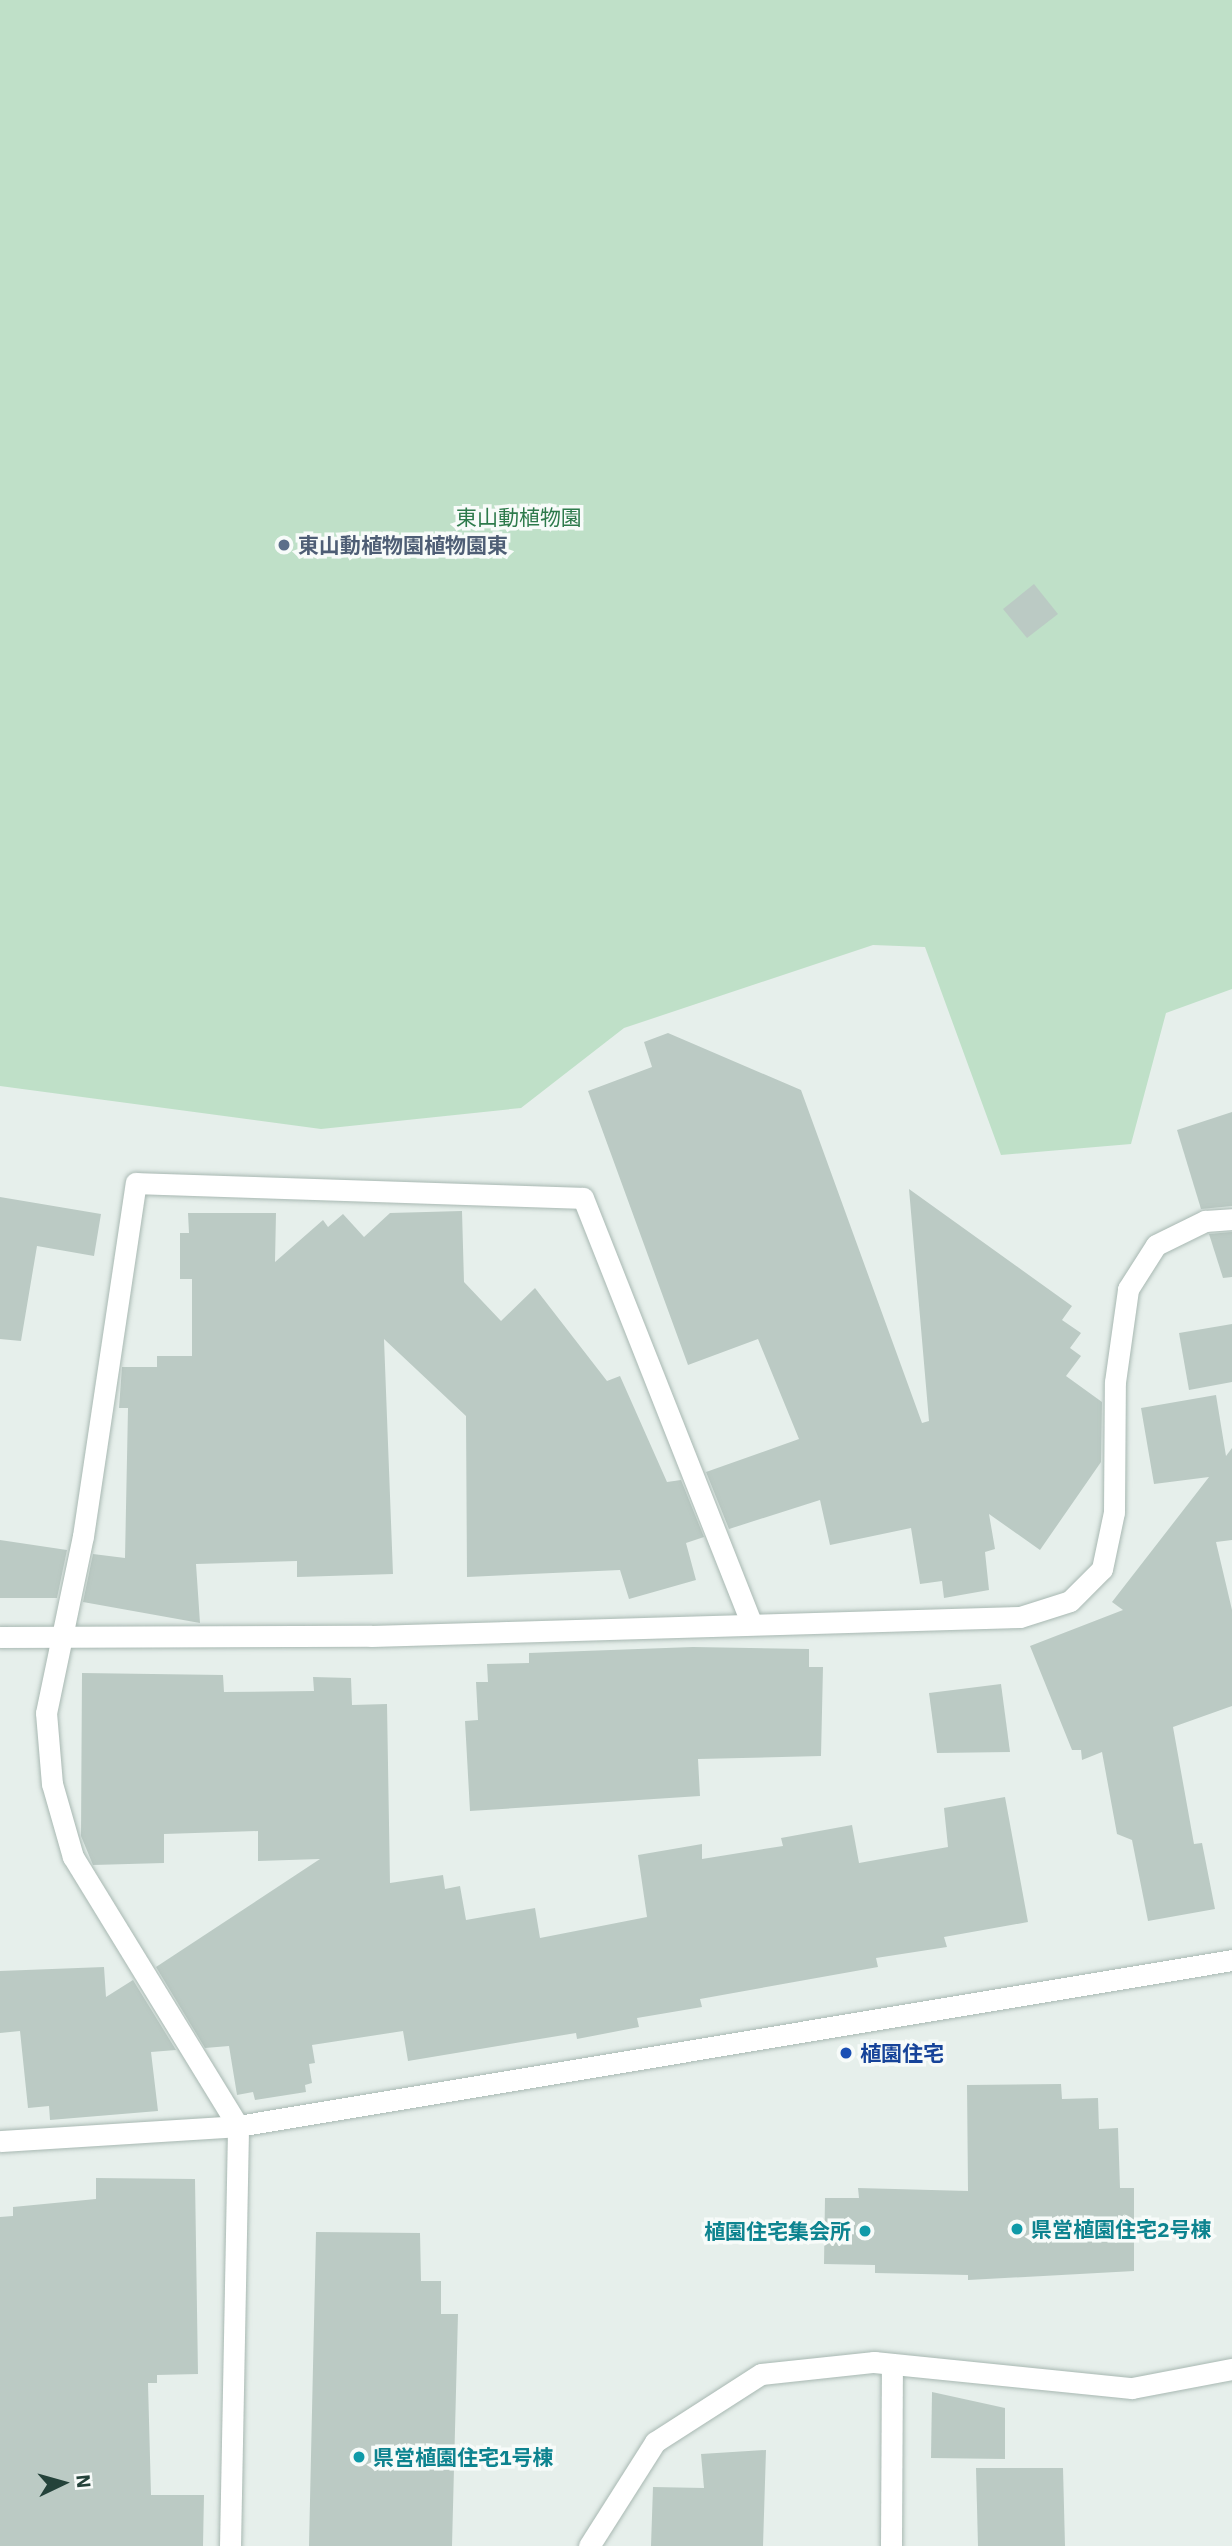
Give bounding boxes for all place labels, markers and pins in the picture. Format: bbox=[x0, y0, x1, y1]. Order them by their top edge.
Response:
place label: 東山動植物園植物園東 bbox=[298, 532, 508, 558]
marker: 東山動植物園植物園東 bbox=[276, 537, 292, 553]
place label: 植園住宅 bbox=[860, 2040, 944, 2066]
marker: 植園住宅 bbox=[838, 2045, 854, 2061]
place label: 県営植園住宅2号棟 bbox=[1031, 2216, 1212, 2242]
place label: 植園住宅集会所 bbox=[704, 2218, 851, 2244]
marker: 県営植園住宅2号棟 bbox=[1009, 2221, 1025, 2237]
marker: 植園住宅集会所 bbox=[857, 2223, 873, 2239]
place label: 県営植園住宅1号棟 bbox=[373, 2444, 554, 2470]
marker: 県営植園住宅1号棟 bbox=[351, 2449, 367, 2465]

